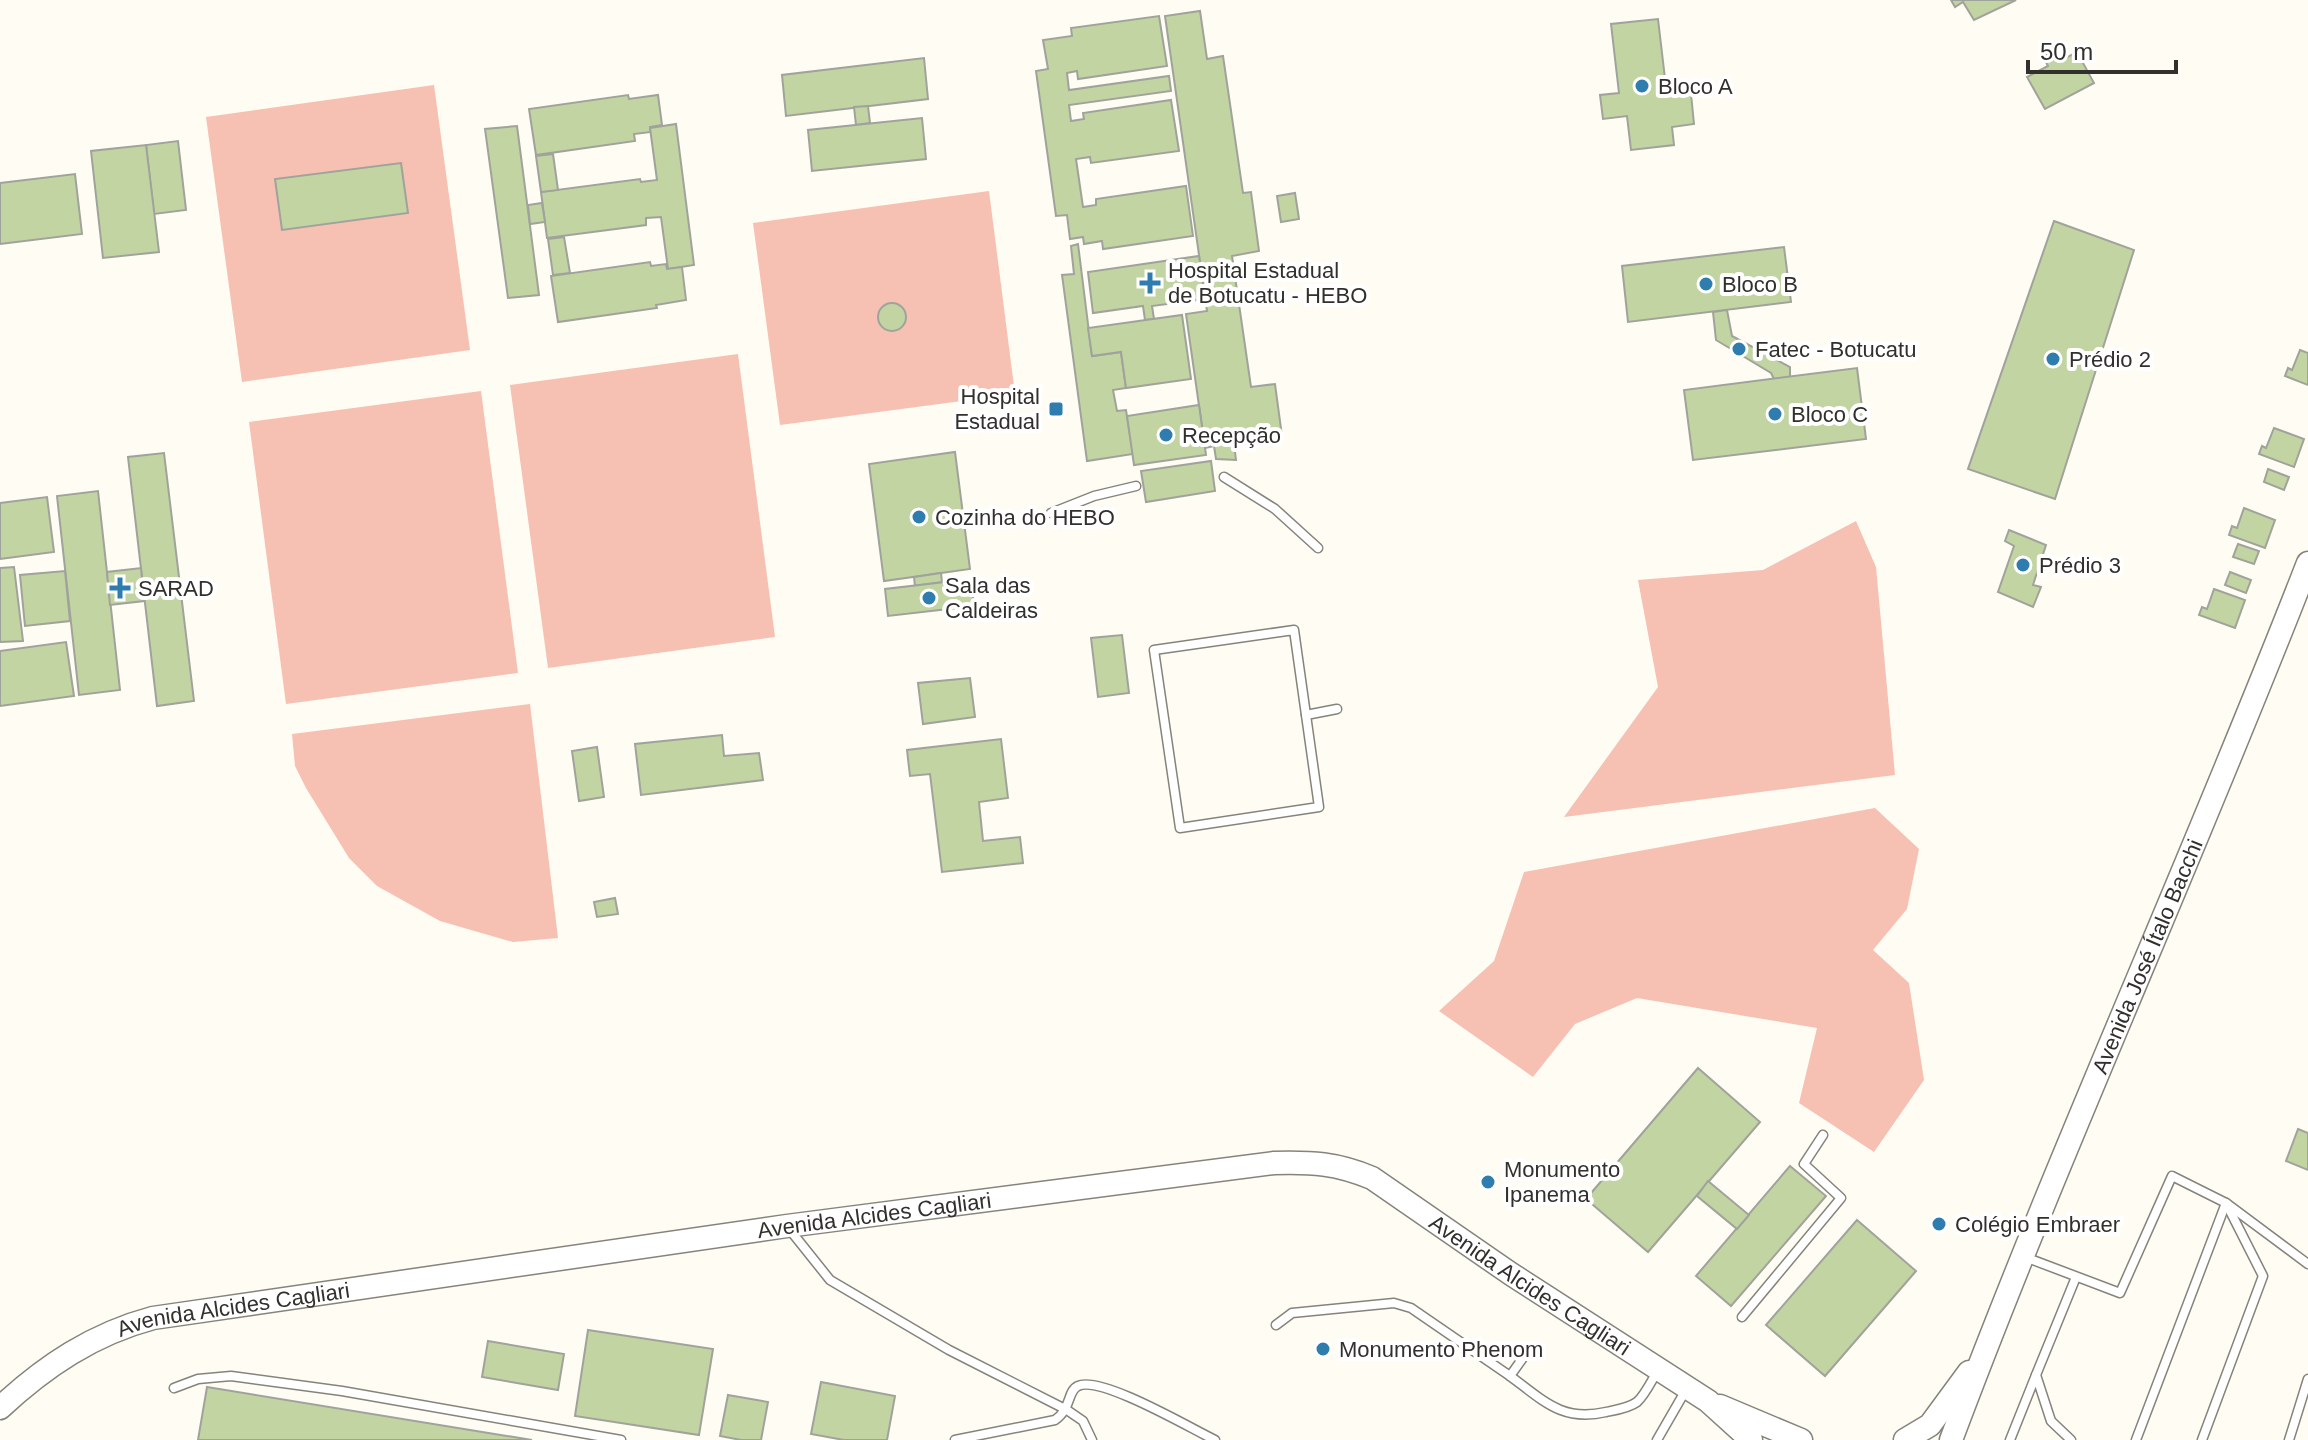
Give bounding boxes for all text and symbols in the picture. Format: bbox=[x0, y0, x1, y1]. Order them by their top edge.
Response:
scale bar bbox=[2028, 24, 2176, 74]
text: 50 m bbox=[2040, 38, 2093, 65]
place label: Bloco A bbox=[1658, 74, 1733, 99]
marker: Bloco A bbox=[1633, 77, 1651, 95]
place label: Hospital Estadual de Botucatu - HEBO bbox=[1168, 258, 1367, 308]
marker: Hospital Estadual de Botucatu - HEBO bbox=[1139, 272, 1161, 294]
place label: Bloco B bbox=[1722, 272, 1798, 297]
marker: Bloco B bbox=[1697, 275, 1715, 293]
place label: Fatec - Botucatu bbox=[1755, 337, 1916, 362]
marker: Fatec - Botucatu bbox=[1730, 340, 1748, 358]
place label: Prédio 2 bbox=[2069, 347, 2151, 372]
marker: Prédio 2 bbox=[2044, 350, 2062, 368]
place label: Hospital Estadual bbox=[954, 384, 1040, 434]
marker: Hospital Estadual bbox=[1047, 400, 1065, 418]
place label: Bloco C bbox=[1791, 402, 1868, 427]
marker: Bloco C bbox=[1766, 405, 1784, 423]
place label: Recepção bbox=[1182, 423, 1281, 448]
marker: Recepção bbox=[1157, 426, 1175, 444]
place label: Cozinha do HEBO bbox=[935, 505, 1115, 530]
marker: Cozinha do HEBO bbox=[910, 508, 928, 526]
place label: Prédio 3 bbox=[2039, 553, 2121, 578]
marker: Prédio 3 bbox=[2014, 556, 2032, 574]
place label: Sala das Caldeiras bbox=[945, 573, 1038, 623]
place label: SARAD bbox=[138, 576, 214, 601]
marker: SARAD bbox=[109, 577, 131, 599]
marker: Sala das Caldeiras bbox=[920, 589, 938, 607]
street label: Avenida José Ítalo Bacchi bbox=[2087, 836, 2208, 1077]
place label: Monumento Ipanema bbox=[1504, 1157, 1620, 1207]
marker: Monumento Ipanema bbox=[1479, 1173, 1497, 1191]
street label: Avenida Alcides Cagliari bbox=[756, 1188, 993, 1243]
street label: Avenida Alcides Cagliari bbox=[1425, 1210, 1635, 1361]
place label: Colégio Embraer bbox=[1955, 1212, 2120, 1237]
marker: Colégio Embraer bbox=[1930, 1215, 1948, 1233]
street label: Avenida Alcides Cagliari bbox=[113, 1278, 351, 1342]
place label: Monumento Phenom bbox=[1339, 1337, 1543, 1362]
marker: Monumento Phenom bbox=[1314, 1340, 1332, 1358]

